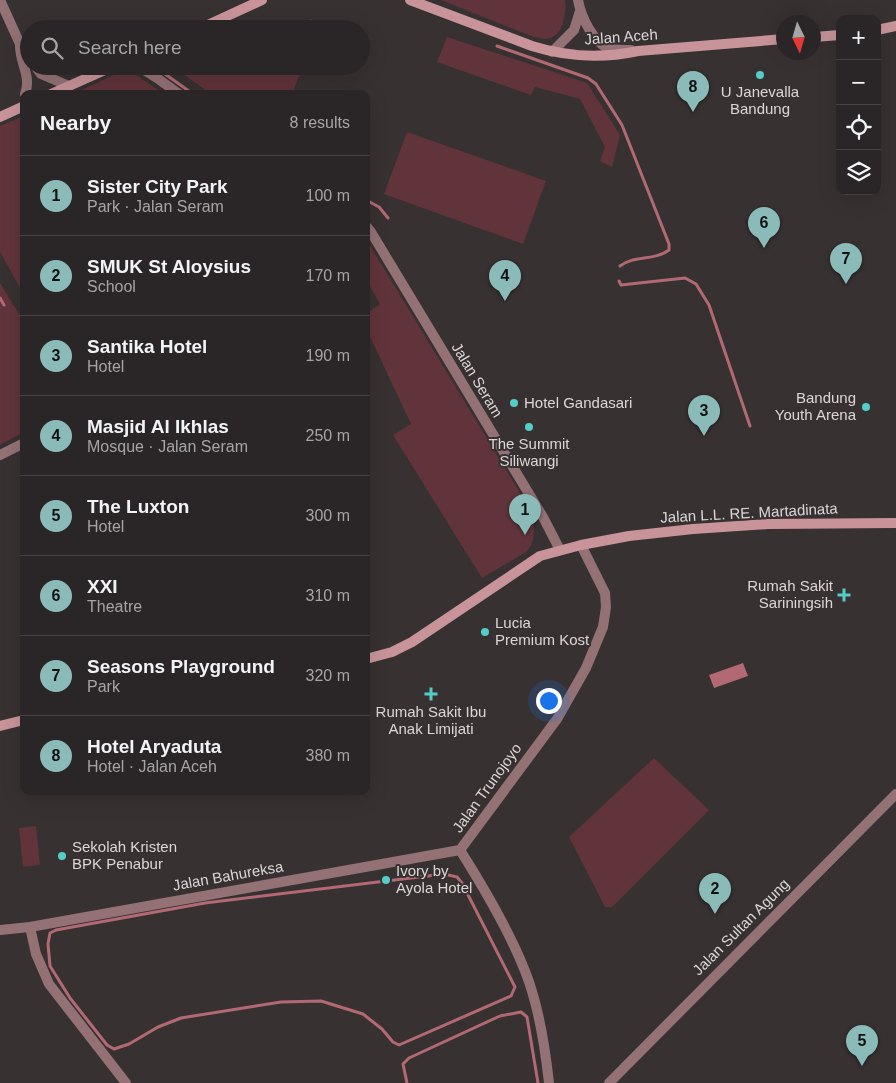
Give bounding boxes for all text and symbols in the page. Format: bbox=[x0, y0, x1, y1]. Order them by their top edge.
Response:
north arrow bbox=[776, 15, 821, 60]
map controls bbox=[836, 15, 881, 195]
button: + bbox=[836, 15, 881, 60]
search box bbox=[20, 20, 370, 75]
street label: Jalan Aceh bbox=[584, 25, 658, 48]
icon: search bbox=[38, 34, 66, 62]
text: Search here bbox=[78, 37, 182, 58]
button: − bbox=[836, 60, 881, 105]
marker: U Janevalla Bandung bbox=[754, 69, 766, 81]
pin: 8 bbox=[677, 71, 709, 112]
place label: U Janevalla Bandung bbox=[721, 83, 800, 117]
button: locate bbox=[836, 105, 881, 150]
text: Nearby bbox=[40, 111, 111, 134]
text: 8 results bbox=[290, 114, 350, 131]
button: layers bbox=[836, 150, 881, 195]
text: Sister City Park bbox=[87, 176, 227, 197]
text: 1 bbox=[52, 187, 60, 204]
text: 100 m bbox=[306, 187, 350, 204]
text: Park · Jalan Seram bbox=[87, 198, 224, 215]
pin: 6 bbox=[748, 207, 780, 248]
pin: 7 bbox=[830, 243, 862, 284]
text: SMUK St Aloysius bbox=[87, 256, 251, 277]
pin: 4 bbox=[489, 260, 521, 301]
text: 2 bbox=[52, 267, 60, 284]
text: 170 m bbox=[306, 267, 350, 284]
text: School bbox=[87, 278, 136, 295]
text: Santika Hotel bbox=[87, 336, 207, 357]
street label: Jalan Seram bbox=[448, 339, 506, 420]
text: 3 bbox=[52, 347, 60, 364]
text: 190 m bbox=[306, 347, 350, 364]
text: Hotel bbox=[87, 358, 124, 375]
place label: Bandung Youth Arena bbox=[775, 389, 857, 423]
place label: Hotel Gandasari bbox=[524, 394, 632, 411]
pin: 3 bbox=[688, 395, 720, 436]
marker: Hotel Gandasari bbox=[508, 397, 520, 409]
marker: Bandung Youth Arena bbox=[860, 401, 872, 413]
text: Masjid Al Ikhlas bbox=[87, 416, 229, 437]
marker: The Summit Siliwangi bbox=[523, 421, 535, 433]
text: 4 bbox=[52, 427, 60, 444]
text: 250 m bbox=[306, 427, 350, 444]
place label: The Summit Siliwangi bbox=[489, 435, 570, 469]
text: Mosque · Jalan Seram bbox=[87, 438, 248, 455]
pin: 1 bbox=[509, 494, 541, 535]
text: The Luxton bbox=[87, 496, 189, 517]
street label: Jalan L.L. RE. Martadinata bbox=[660, 499, 839, 526]
text: 5 bbox=[52, 507, 60, 524]
text: 300 m bbox=[306, 507, 350, 524]
text: Hotel bbox=[87, 518, 124, 535]
text: XXI bbox=[87, 576, 118, 597]
place label: Rumah Sakit Sariningsih bbox=[747, 577, 834, 611]
text: 6 bbox=[52, 587, 60, 604]
text: 310 m bbox=[306, 587, 350, 604]
marker: Rumah Sakit Sariningsih bbox=[837, 588, 851, 602]
text: Theatre bbox=[87, 598, 142, 615]
place label: Lucia Premium Kost bbox=[495, 614, 590, 648]
marker: Lucia Premium Kost bbox=[479, 626, 491, 638]
text: Seasons Playground bbox=[87, 656, 275, 677]
text: 7 bbox=[52, 667, 60, 684]
text: 320 m bbox=[306, 667, 350, 684]
text: Park bbox=[87, 678, 120, 695]
marker: Rumah Sakit Ibu Anak Limijati bbox=[424, 687, 438, 701]
your location bbox=[536, 688, 562, 714]
place label: Rumah Sakit Ibu Anak Limijati bbox=[376, 703, 486, 737]
text: Hotel Aryaduta bbox=[87, 736, 221, 757]
street label: Jalan Trunojoyo bbox=[449, 740, 525, 836]
text: 8 bbox=[52, 747, 60, 764]
text: 380 m bbox=[306, 747, 350, 764]
text: Hotel · Jalan Aceh bbox=[87, 758, 217, 775]
place label: Sekolah Kristen BPK Penabur bbox=[72, 838, 177, 872]
marker: Sekolah Kristen BPK Penabur bbox=[56, 850, 68, 862]
street label: Jalan Bahureksa bbox=[171, 857, 285, 894]
place label: Ivory by Ayola Hotel bbox=[396, 862, 472, 896]
pin: 2 bbox=[699, 873, 731, 914]
marker: Ivory by Ayola Hotel bbox=[380, 874, 392, 886]
street label: Jalan Sultan Agung bbox=[689, 875, 792, 978]
pin: 5 bbox=[846, 1025, 878, 1066]

